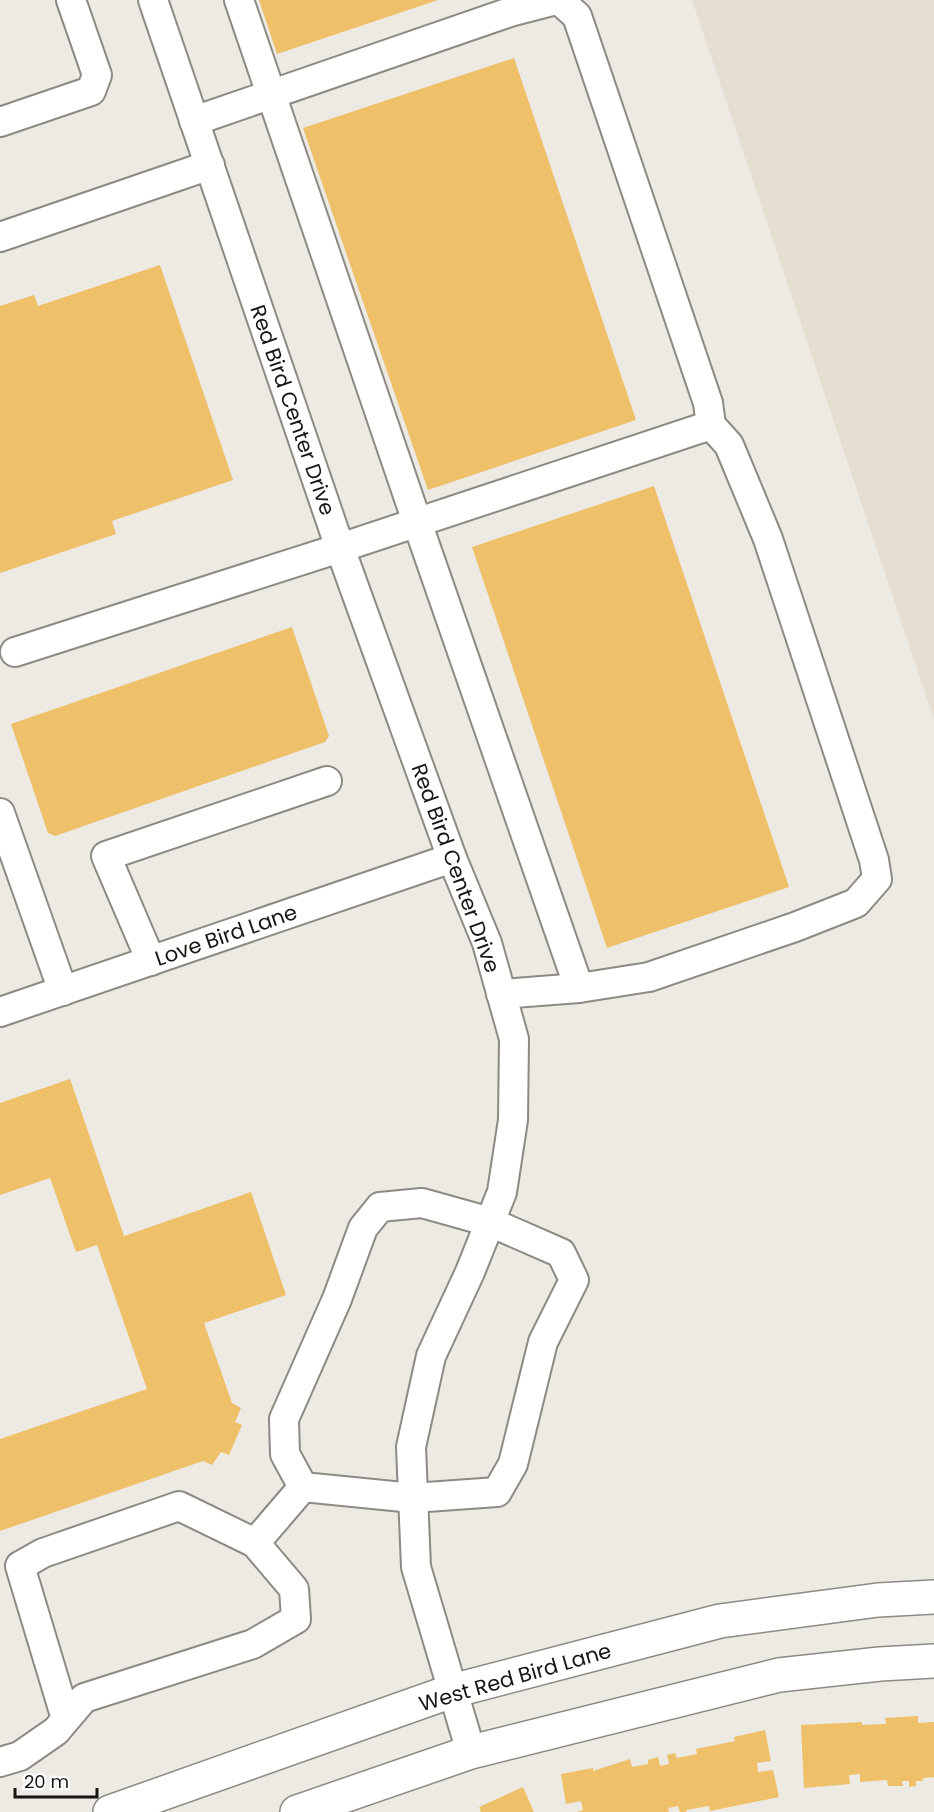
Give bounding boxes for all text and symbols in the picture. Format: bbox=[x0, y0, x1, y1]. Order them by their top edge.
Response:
street label: Red Bird Center Drive bbox=[243, 301, 343, 519]
street label: Red Bird Center Drive bbox=[405, 759, 507, 977]
street label: Love Bird Lane bbox=[151, 897, 301, 973]
street label: West Red Bird Lane bbox=[415, 1636, 615, 1718]
scale bar bbox=[15, 1761, 98, 1799]
text: 20 m bbox=[24, 1769, 69, 1794]

